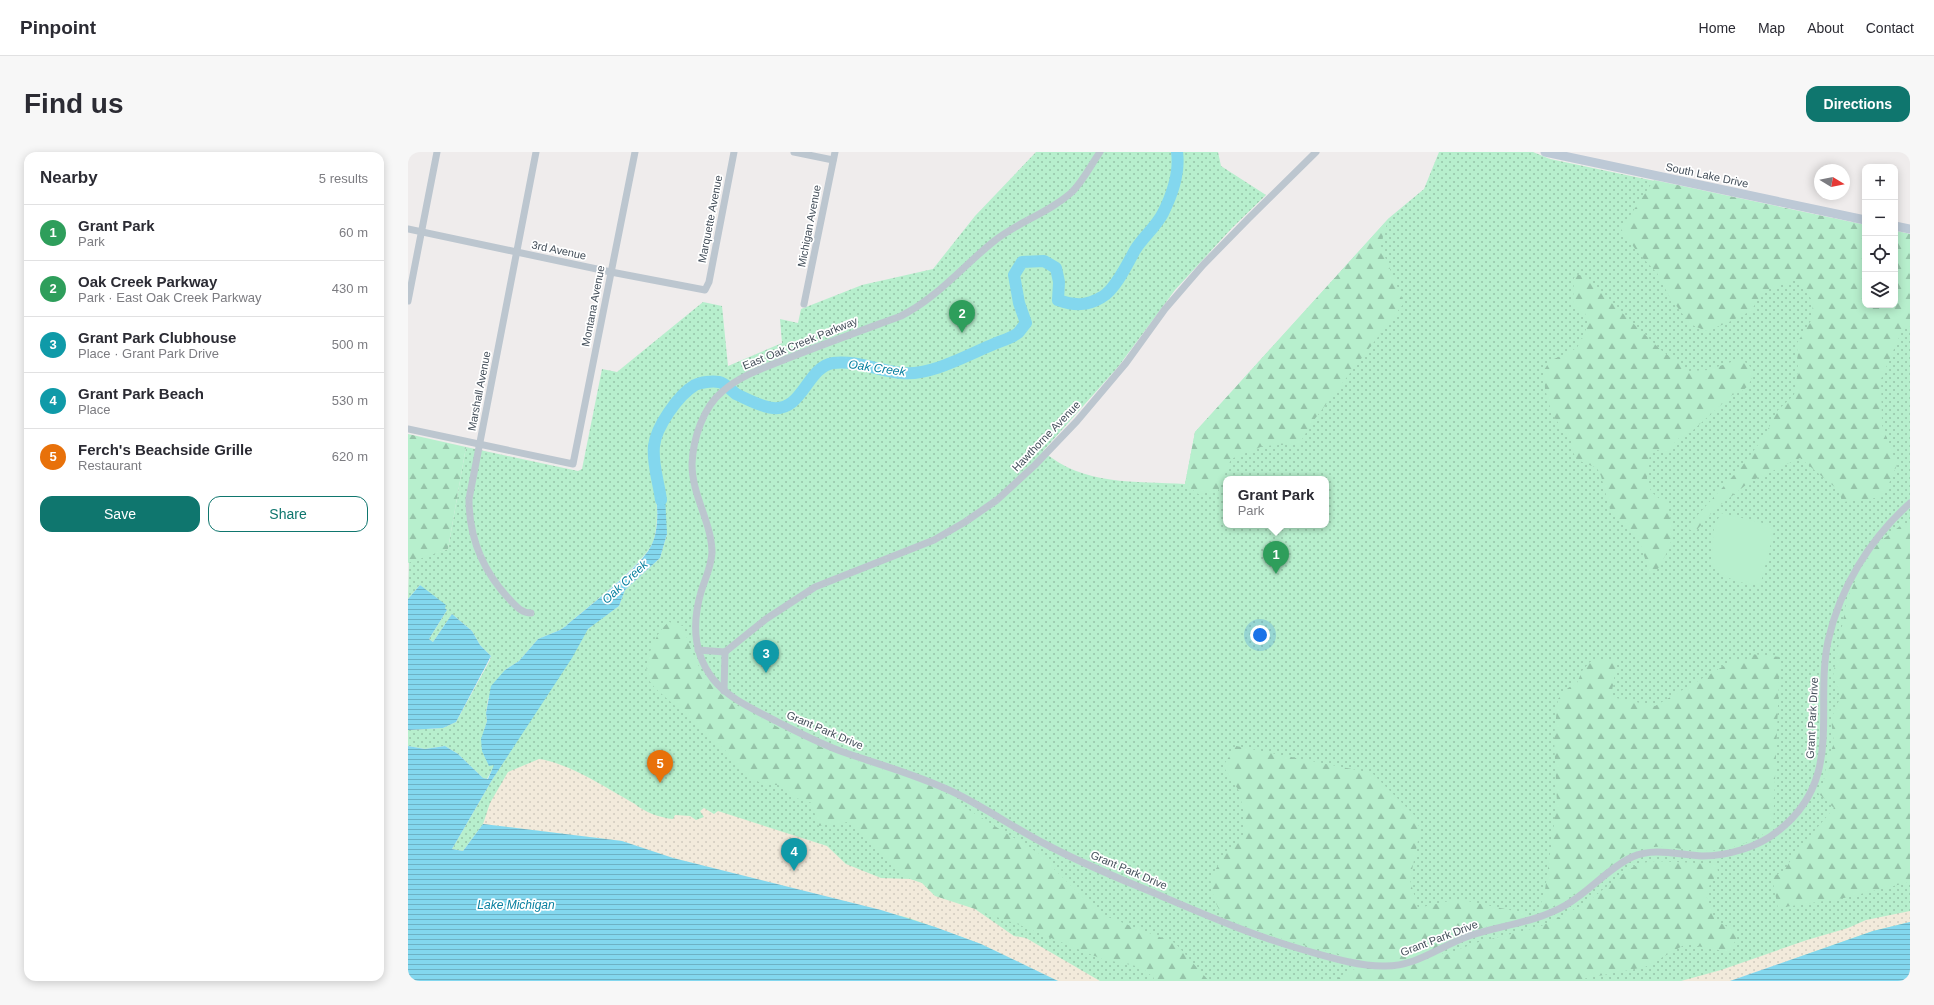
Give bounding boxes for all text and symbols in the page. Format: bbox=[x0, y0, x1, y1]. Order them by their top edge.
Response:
text: Pinpoint bbox=[20, 17, 96, 38]
text: Home bbox=[1699, 20, 1736, 36]
text: Map bbox=[1758, 20, 1785, 36]
text: About bbox=[1807, 20, 1844, 36]
text: Contact bbox=[1866, 20, 1914, 36]
button: Directions bbox=[1806, 86, 1910, 122]
text: Find us bbox=[24, 88, 124, 119]
street label: South Lake Drive bbox=[1664, 160, 1750, 190]
north arrow bbox=[1814, 164, 1850, 200]
map controls bbox=[1862, 164, 1898, 308]
button: + bbox=[1862, 164, 1898, 200]
text: Nearby bbox=[40, 168, 98, 187]
text: 5 results bbox=[319, 171, 368, 186]
street label: Marquette Avenue bbox=[696, 174, 724, 264]
street label: Michigan Avenue bbox=[795, 184, 823, 268]
button: − bbox=[1862, 200, 1898, 236]
text: Grant Park bbox=[78, 217, 155, 234]
text: 1 bbox=[49, 225, 57, 240]
text: 60 m bbox=[339, 225, 368, 240]
text: Park bbox=[78, 234, 105, 249]
button: locate bbox=[1862, 236, 1898, 272]
street label: 3rd Avenue bbox=[531, 238, 587, 262]
street label: Montana Avenue bbox=[579, 264, 607, 348]
button: layers bbox=[1862, 272, 1898, 308]
text: Oak Creek Parkway bbox=[78, 273, 217, 290]
text: 2 bbox=[49, 281, 57, 296]
text: 430 m bbox=[332, 281, 368, 296]
text: Park · East Oak Creek Parkway bbox=[78, 290, 262, 305]
pin: 2 bbox=[949, 300, 975, 333]
street label: East Oak Creek Parkway bbox=[741, 314, 860, 372]
text: Grant Park Clubhouse bbox=[78, 329, 236, 346]
text: 3 bbox=[49, 337, 57, 352]
text: 500 m bbox=[332, 337, 368, 352]
text: Place · Grant Park Drive bbox=[78, 346, 219, 361]
street label: Marshall Avenue bbox=[465, 350, 493, 432]
water label: Oak Creek bbox=[848, 357, 907, 379]
text: Grant Park Beach bbox=[78, 385, 204, 402]
text: 4 bbox=[49, 393, 57, 408]
text: 530 m bbox=[332, 393, 368, 408]
street label: Hawthorne Avenue bbox=[1009, 398, 1083, 474]
text: Place bbox=[78, 402, 111, 417]
text: Ferch's Beachside Grille bbox=[78, 441, 252, 458]
text: 5 bbox=[49, 449, 57, 464]
text: 620 m bbox=[332, 449, 368, 464]
text: Restaurant bbox=[78, 458, 142, 473]
popup bbox=[1223, 476, 1329, 528]
text: Grant Park bbox=[1238, 486, 1314, 503]
button: Save bbox=[40, 496, 200, 532]
button: Share bbox=[208, 496, 368, 532]
text: Park bbox=[1238, 503, 1264, 518]
pin: 1 bbox=[1263, 541, 1289, 574]
water label: Oak Creek bbox=[599, 557, 651, 607]
your location bbox=[1250, 625, 1270, 645]
pin: 3 bbox=[753, 640, 779, 673]
street label: Grant Park Drive bbox=[1804, 677, 1820, 759]
street label: Grant Park Drive bbox=[785, 708, 865, 752]
pin: 5 bbox=[647, 750, 673, 783]
pin: 4 bbox=[781, 838, 807, 871]
street label: Grant Park Drive bbox=[1089, 848, 1169, 892]
water label: Lake Michigan bbox=[477, 898, 555, 912]
street label: Grant Park Drive bbox=[1399, 918, 1479, 958]

